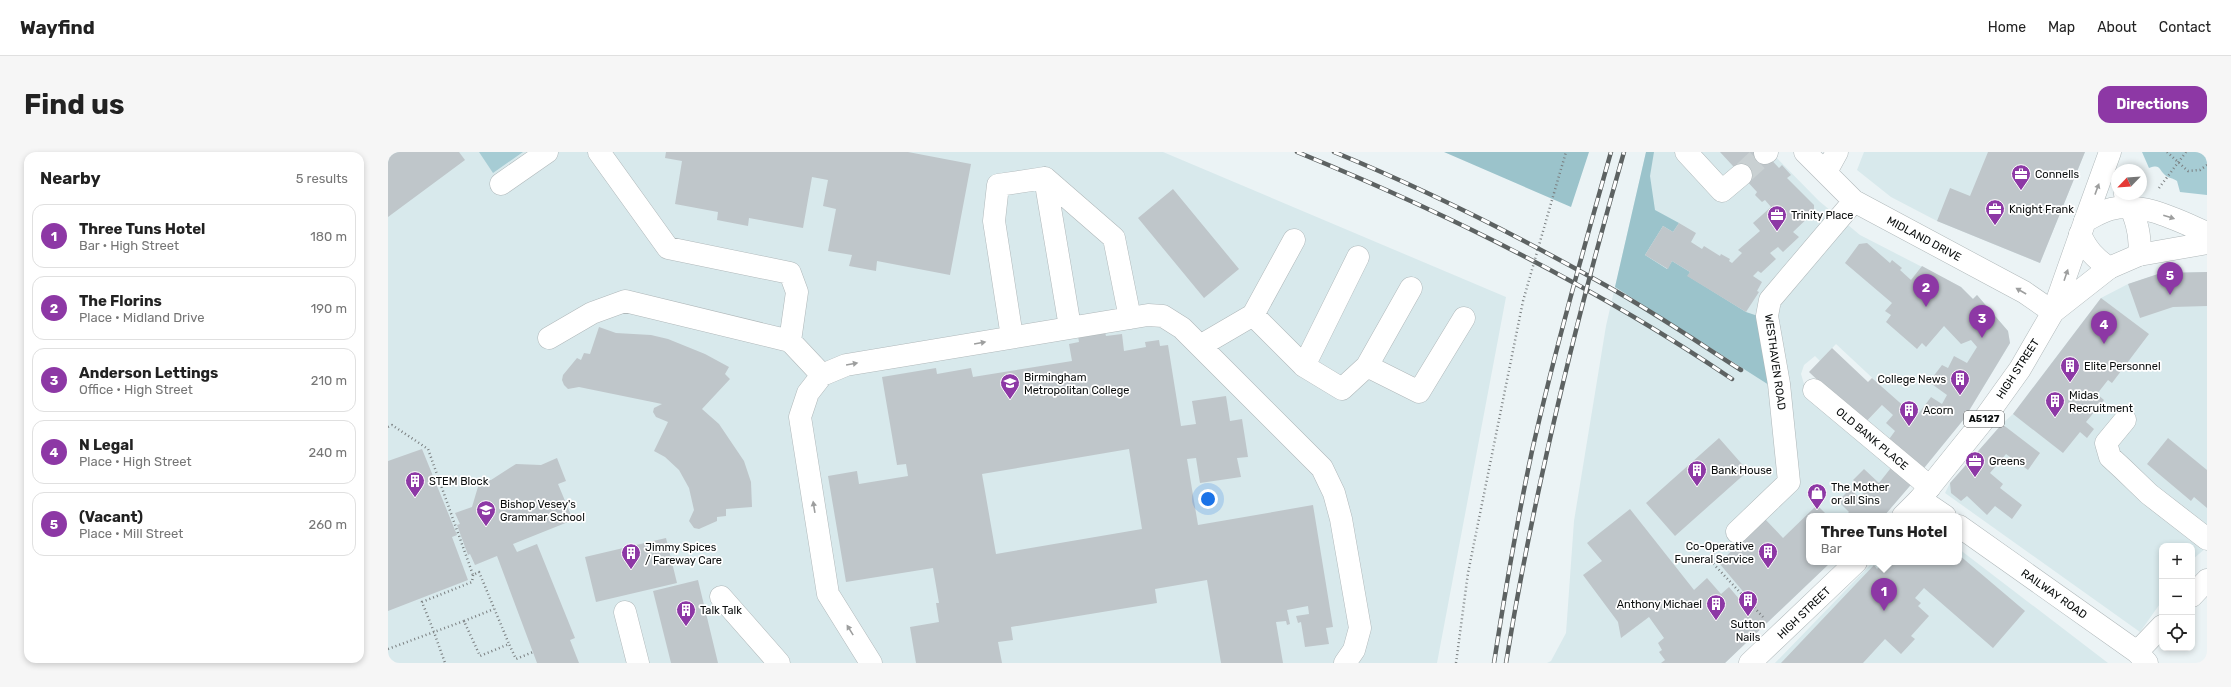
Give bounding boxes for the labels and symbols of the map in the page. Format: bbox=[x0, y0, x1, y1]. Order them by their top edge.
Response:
office icon: Connells bbox=[2010, 163, 2032, 191]
north arrow bbox=[2111, 164, 2147, 200]
place label: Connells bbox=[2035, 168, 2079, 181]
one-way arrow bbox=[2095, 183, 2101, 195]
office icon: Knight Frank bbox=[1984, 198, 2006, 226]
place label: Knight Frank bbox=[2009, 203, 2074, 216]
office icon: Trinity Place bbox=[1766, 204, 1788, 232]
place label: Trinity Place bbox=[1791, 209, 1853, 222]
street label: MIDLAND DRIVE bbox=[1885, 214, 1964, 264]
one-way arrow bbox=[2164, 215, 2176, 221]
pin: 5 bbox=[2157, 262, 2183, 295]
one-way arrow bbox=[2063, 269, 2069, 281]
pin: 2 bbox=[1913, 274, 1939, 307]
one-way arrow bbox=[2015, 287, 2027, 294]
pin: 3 bbox=[1969, 305, 1995, 338]
pin: 4 bbox=[2091, 311, 2117, 344]
street label: WESTHAVEN ROAD bbox=[1762, 313, 1788, 411]
street label: HIGH STREET bbox=[1994, 336, 2043, 401]
one-way arrow bbox=[974, 339, 986, 345]
building icon: Elite Personnel bbox=[2059, 355, 2081, 383]
place label: Elite Personnel bbox=[2084, 360, 2161, 373]
one-way arrow bbox=[846, 361, 858, 367]
building icon: College News bbox=[1949, 368, 1971, 396]
place label: Birmingham Metropolitan College bbox=[1024, 371, 1129, 397]
school or university icon: Birmingham Metropolitan College bbox=[999, 372, 1021, 400]
place label: College News bbox=[1877, 373, 1946, 386]
place label: Midas Recruitment bbox=[2069, 389, 2134, 415]
building icon: Midas Recruitment bbox=[2044, 390, 2066, 418]
building icon: Acorn bbox=[1898, 399, 1920, 427]
place label: Acorn bbox=[1923, 404, 1954, 417]
street label: OLD BANK PLACE bbox=[1833, 405, 1911, 473]
road number: A5127 bbox=[1964, 411, 2004, 427]
office icon: Greens bbox=[1964, 450, 1986, 478]
place label: Greens bbox=[1989, 455, 2026, 468]
building icon: Bank House bbox=[1686, 459, 1708, 487]
place label: Bank House bbox=[1711, 464, 1772, 477]
building icon: STEM Block bbox=[404, 470, 426, 498]
place label: STEM Block bbox=[429, 475, 489, 488]
place label: The Mother or all Sins bbox=[1831, 481, 1890, 507]
shop icon: The Mother or all Sins bbox=[1806, 482, 1828, 510]
your location bbox=[1198, 489, 1218, 509]
place label: Bishop Vesey's Grammar School bbox=[500, 498, 585, 524]
school or university icon: Bishop Vesey's Grammar School bbox=[475, 499, 497, 527]
one-way arrow bbox=[811, 501, 817, 513]
place label: Co-Operative Funeral Service bbox=[1675, 540, 1754, 566]
place label: Jimmy Spices / Fareway Care bbox=[645, 541, 722, 567]
building icon: Co-Operative Funeral Service bbox=[1757, 541, 1779, 569]
building icon: Jimmy Spices / Fareway Care bbox=[620, 542, 642, 570]
street label: RAILWAY ROAD bbox=[2019, 566, 2089, 622]
pin: 1 bbox=[1871, 578, 1897, 611]
street label: HIGH STREET bbox=[1775, 584, 1834, 642]
building icon: Sutton Nails bbox=[1737, 589, 1759, 617]
building icon: Anthony Michael bbox=[1705, 593, 1727, 621]
place label: Anthony Michael bbox=[1617, 598, 1702, 611]
building icon: Talk Talk bbox=[675, 599, 697, 627]
place label: Talk Talk bbox=[700, 604, 742, 617]
place label: Sutton Nails bbox=[1730, 618, 1766, 644]
one-way arrow bbox=[847, 624, 854, 636]

